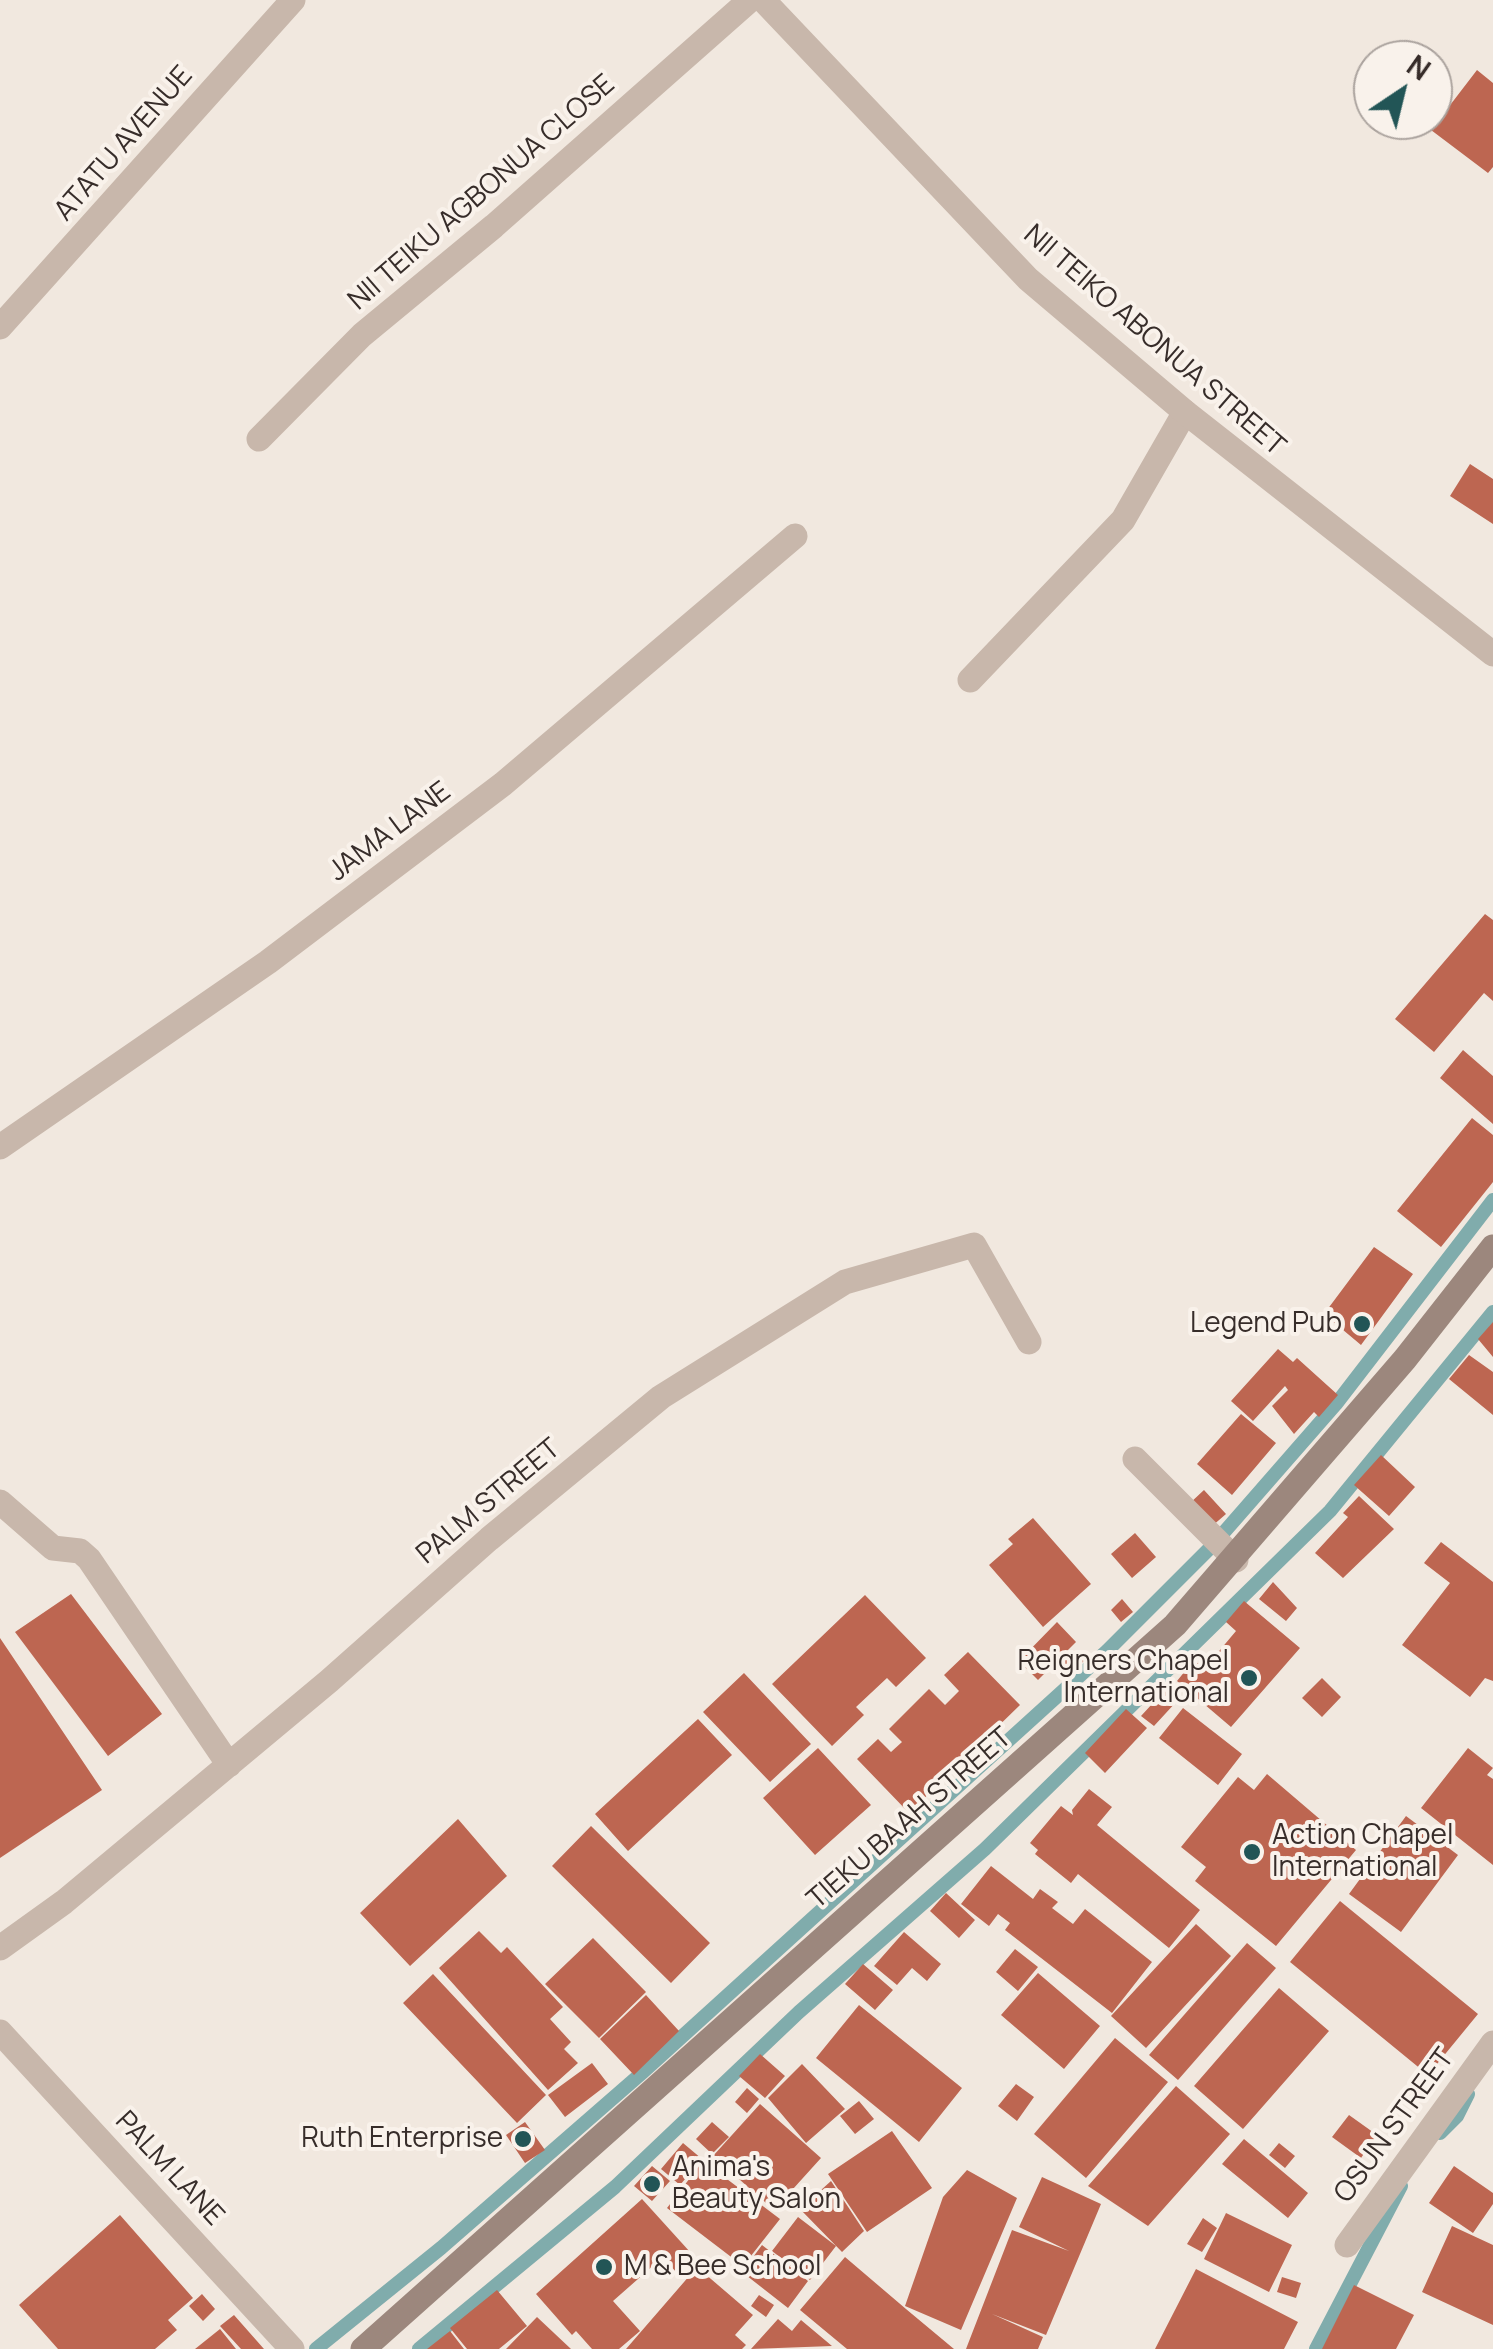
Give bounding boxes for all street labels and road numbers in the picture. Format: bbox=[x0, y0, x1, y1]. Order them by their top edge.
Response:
street label: ATATU AVENUE bbox=[48, 60, 200, 228]
street label: NII TEIKU AGBONUA CLOSE bbox=[342, 68, 622, 318]
street label: NII TEIKO ABONUA STREET bbox=[1016, 218, 1292, 464]
street label: JAMA LANE bbox=[322, 775, 458, 889]
street label: PALM STREET bbox=[410, 1432, 568, 1572]
street label: TIEKU BAAH STREET bbox=[801, 1721, 1019, 1917]
street label: OSUN STREET bbox=[1328, 2042, 1462, 2210]
street label: PALM LANE bbox=[108, 2105, 230, 2233]

